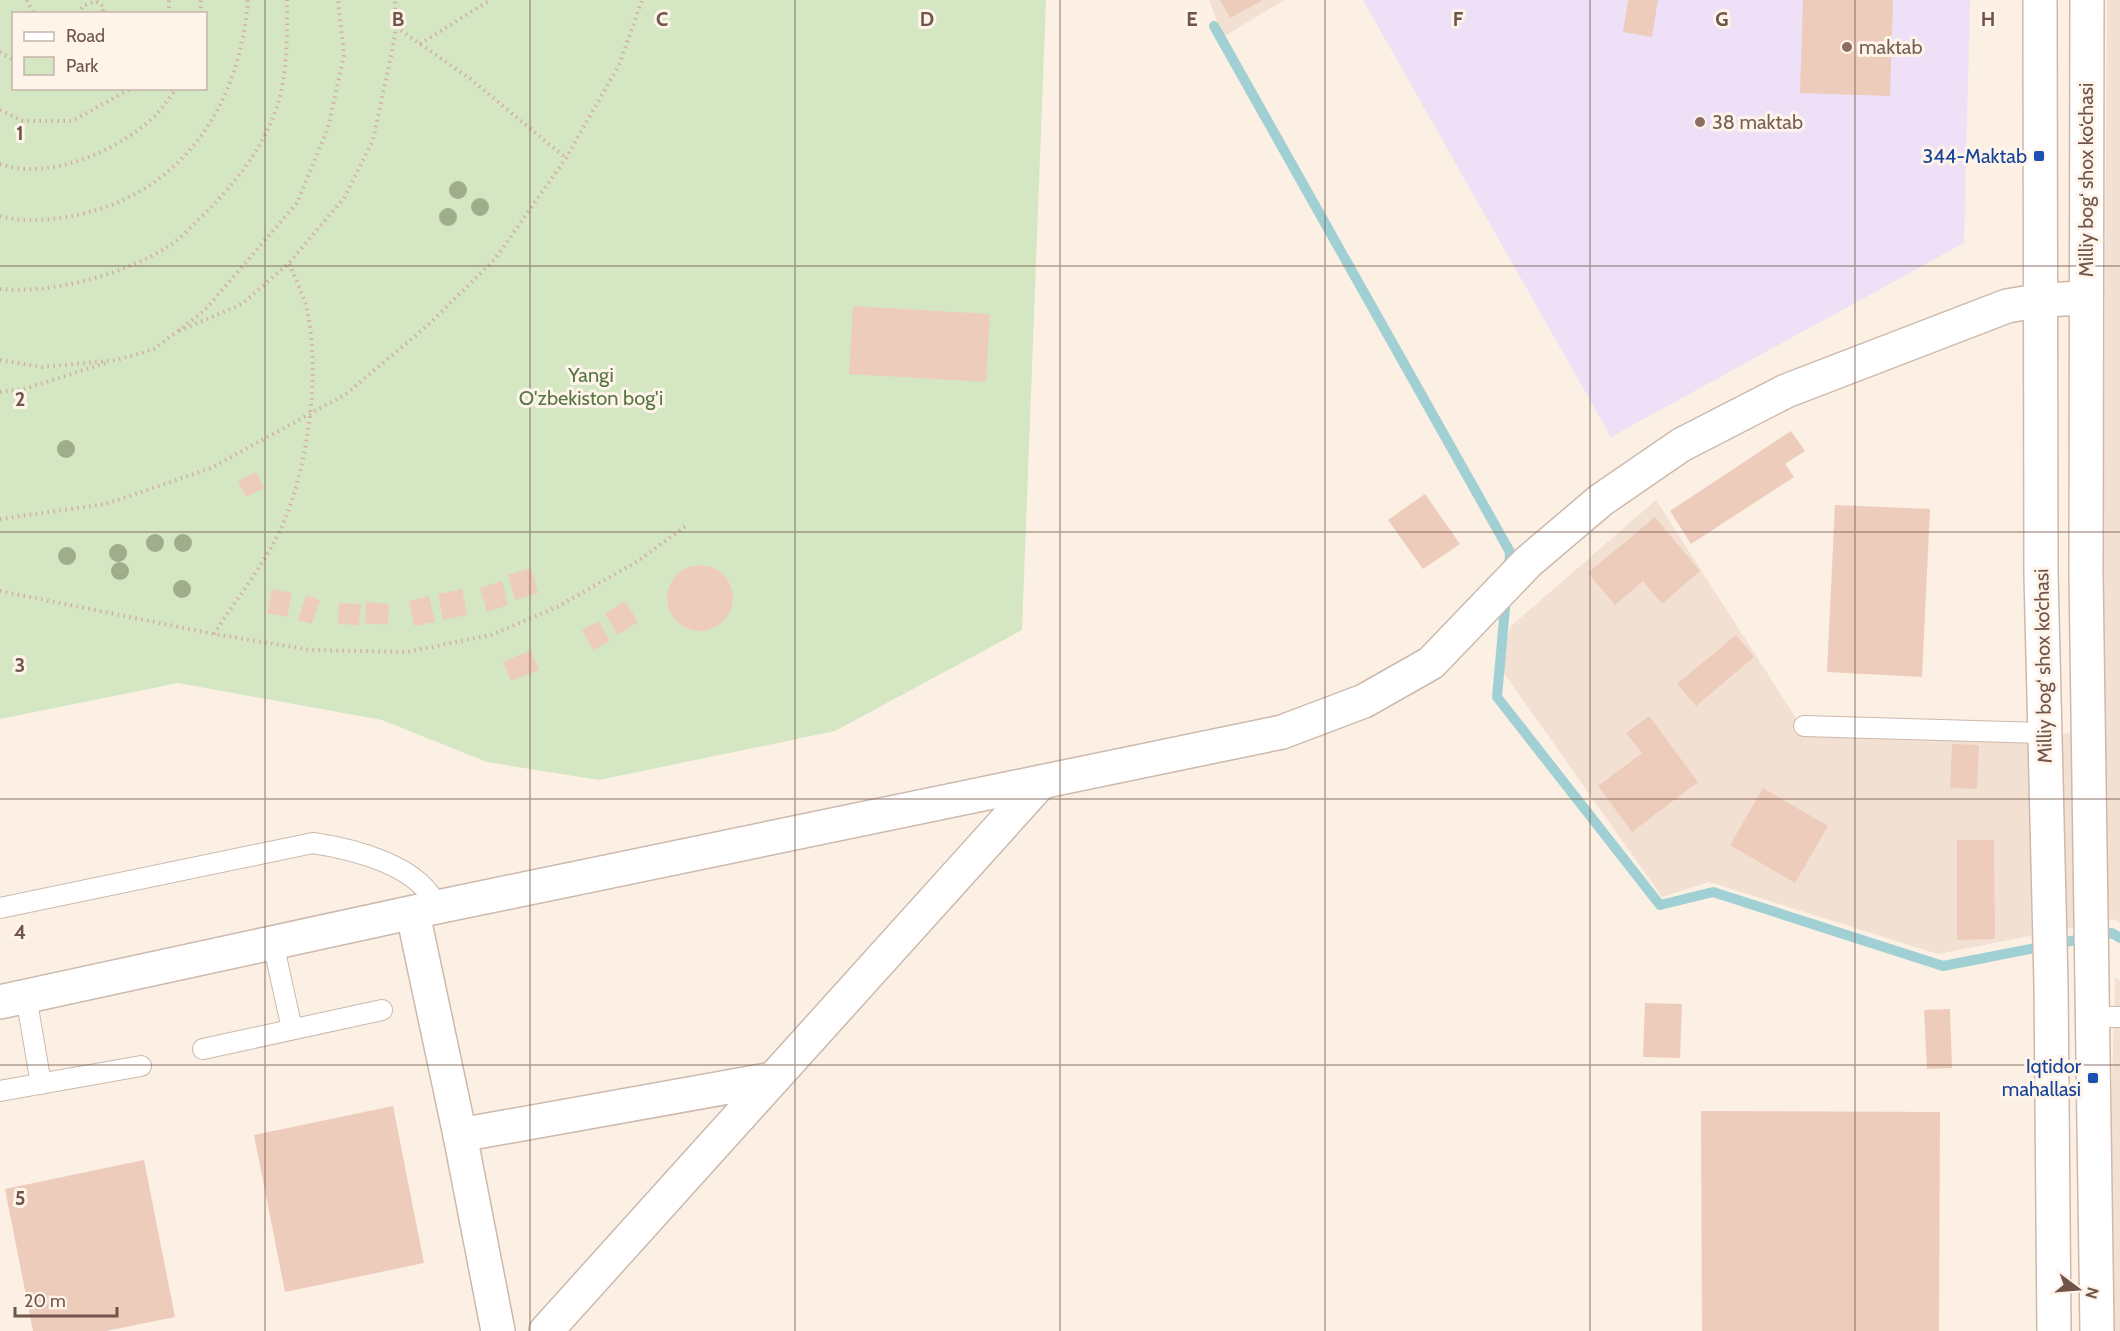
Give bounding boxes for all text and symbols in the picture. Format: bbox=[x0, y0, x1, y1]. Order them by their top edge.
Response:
text: B bbox=[392, 7, 404, 31]
text: C bbox=[656, 7, 668, 31]
text: D bbox=[920, 7, 934, 31]
text: E bbox=[1186, 7, 1198, 31]
text: F bbox=[1453, 7, 1464, 31]
text: G bbox=[1715, 7, 1729, 31]
text: H bbox=[1981, 7, 1995, 31]
legend bbox=[12, 12, 207, 90]
text: Road bbox=[66, 25, 105, 47]
place label: maktab bbox=[1859, 35, 1923, 59]
marker: maktab bbox=[1840, 40, 1854, 54]
text: Park bbox=[66, 55, 99, 77]
street label: Milliy bog‘ shox ko‘chasi bbox=[2074, 83, 2098, 277]
place label: 38 maktab bbox=[1712, 110, 1803, 134]
marker: 38 maktab bbox=[1693, 115, 1707, 129]
text: 1 bbox=[16, 121, 24, 145]
place label: 344-Maktab bbox=[1922, 144, 2027, 168]
marker: 344-Maktab bbox=[2032, 149, 2046, 163]
park label: Yangi O'zbekiston bog'i bbox=[519, 363, 663, 410]
text: 2 bbox=[15, 387, 25, 411]
street label: Milliy bog‘ shox ko‘chasi bbox=[2029, 568, 2057, 764]
text: 3 bbox=[15, 653, 25, 677]
text: 4 bbox=[14, 920, 26, 944]
place label: Iqtidor mahallasi bbox=[2002, 1054, 2082, 1101]
marker: Iqtidor mahallasi bbox=[2086, 1071, 2100, 1085]
text: 5 bbox=[15, 1186, 25, 1210]
north arrow bbox=[2048, 1259, 2108, 1319]
scale bar bbox=[15, 1280, 117, 1318]
text: N bbox=[2081, 1285, 2103, 1301]
text: 20 m bbox=[24, 1290, 66, 1312]

